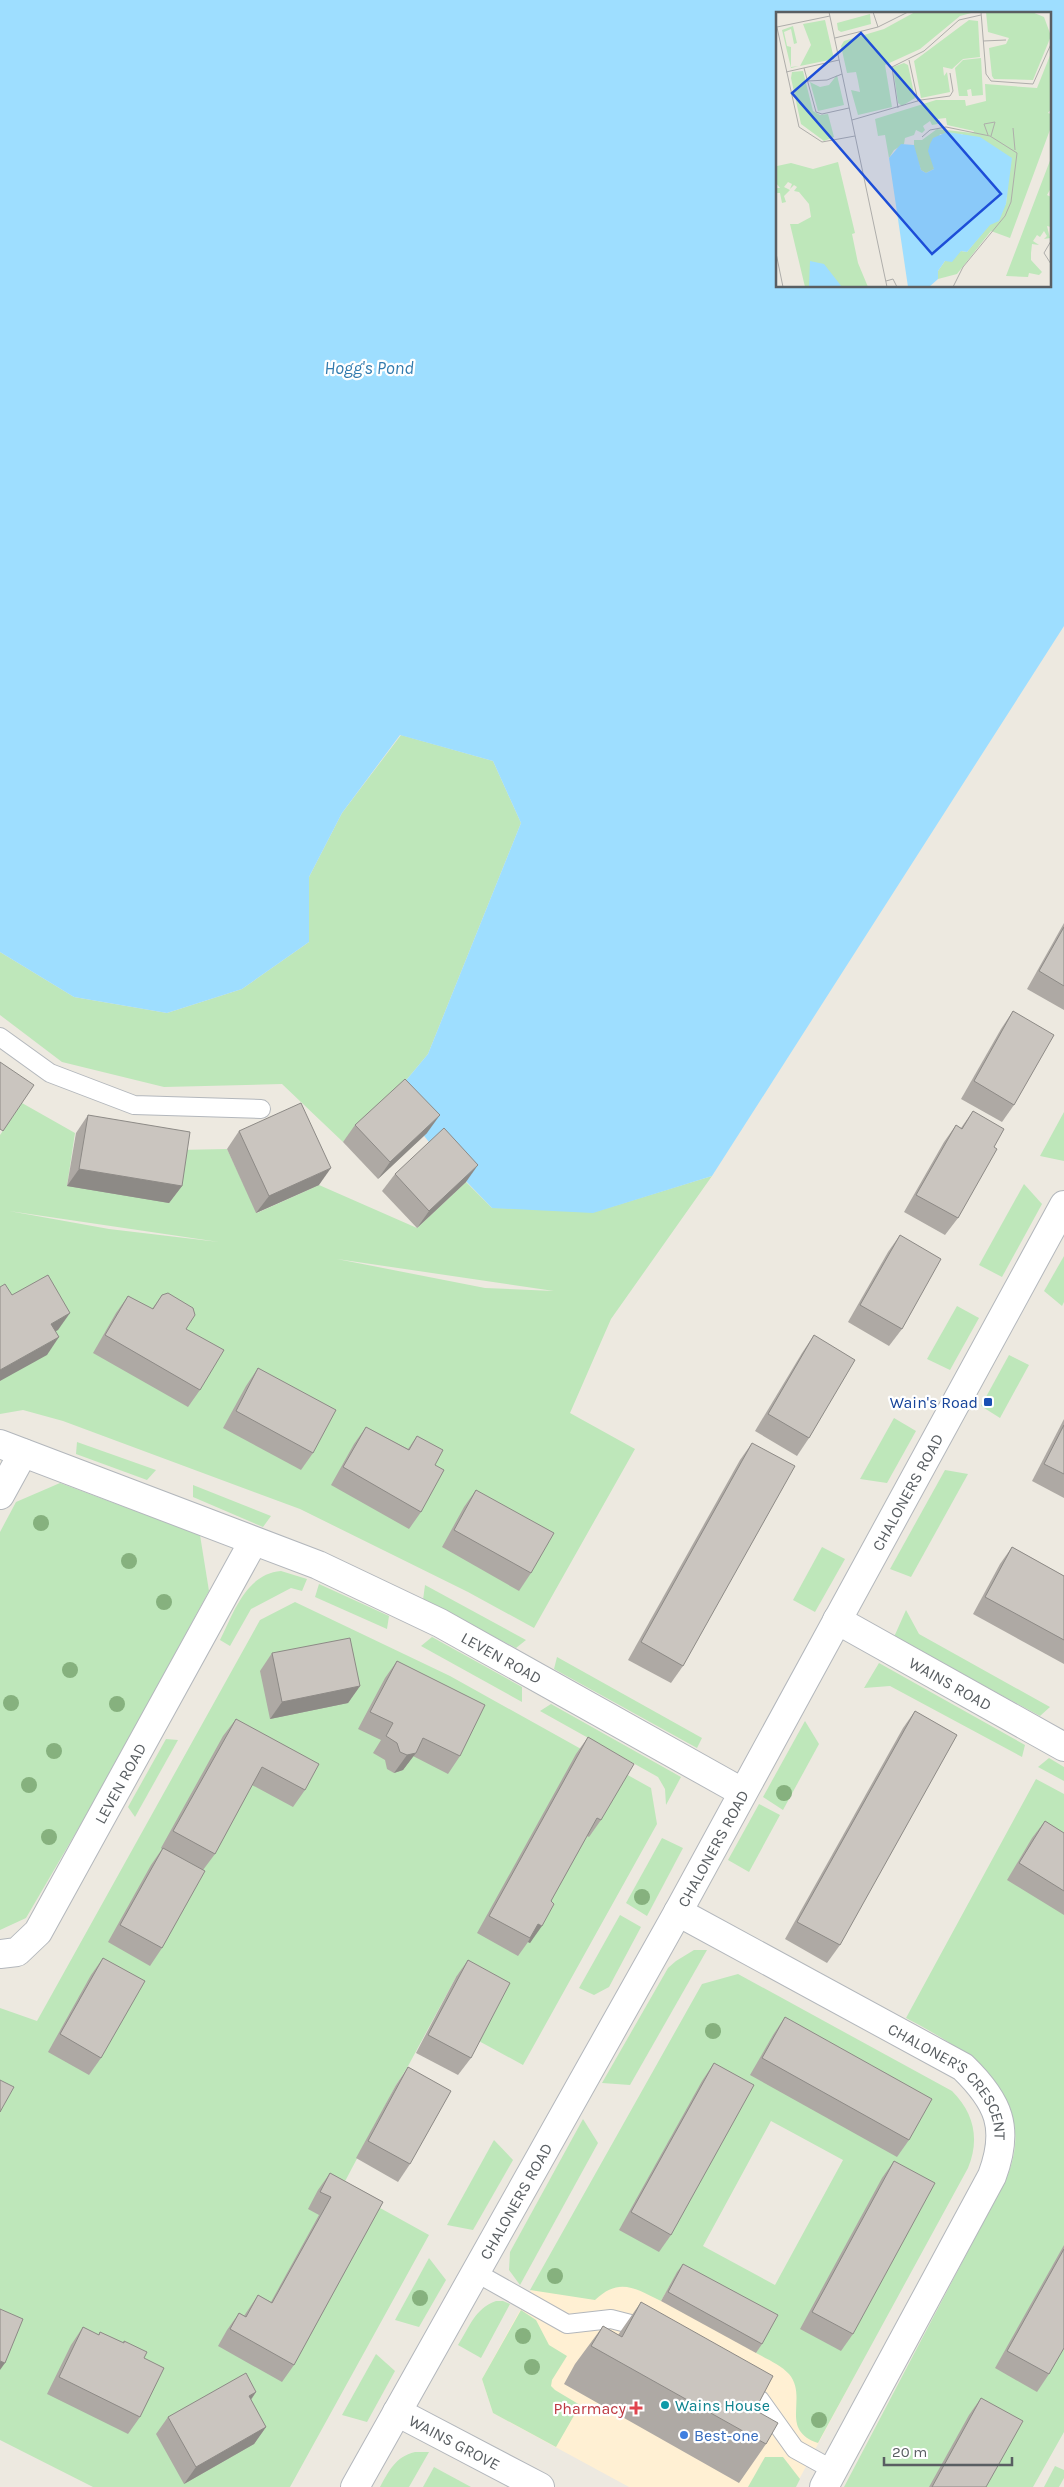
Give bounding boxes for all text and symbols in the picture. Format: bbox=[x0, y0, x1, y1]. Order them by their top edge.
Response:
inset map bbox=[776, 12, 1052, 288]
water label: Hogg's Pond bbox=[324, 357, 414, 379]
place label: Wain's Road bbox=[890, 1393, 978, 1412]
marker: Wain's Road bbox=[982, 1396, 994, 1408]
street label: CHALONERS ROAD bbox=[868, 1430, 947, 1554]
street label: LEVEN ROAD bbox=[458, 1627, 545, 1688]
street label: WAINS ROAD bbox=[906, 1653, 995, 1714]
street label: LEVEN ROAD bbox=[90, 1740, 150, 1827]
street label: CHALONERS ROAD bbox=[673, 1786, 752, 1910]
street label: CHALONER'S CRESCENT bbox=[885, 2019, 1010, 2140]
street label: CHALONERS ROAD bbox=[475, 2139, 556, 2263]
place label: Wains House bbox=[675, 2396, 770, 2415]
place label: Pharmacy bbox=[553, 2399, 627, 2418]
marker: Wains House bbox=[659, 2399, 671, 2411]
marker: Pharmacy bbox=[630, 2402, 642, 2414]
street label: WAINS GROVE bbox=[406, 2410, 503, 2474]
place label: Best-one bbox=[694, 2426, 759, 2445]
marker: Best-one bbox=[678, 2429, 690, 2441]
scale bar bbox=[884, 2434, 1012, 2466]
text: 20 m bbox=[892, 2443, 927, 2461]

